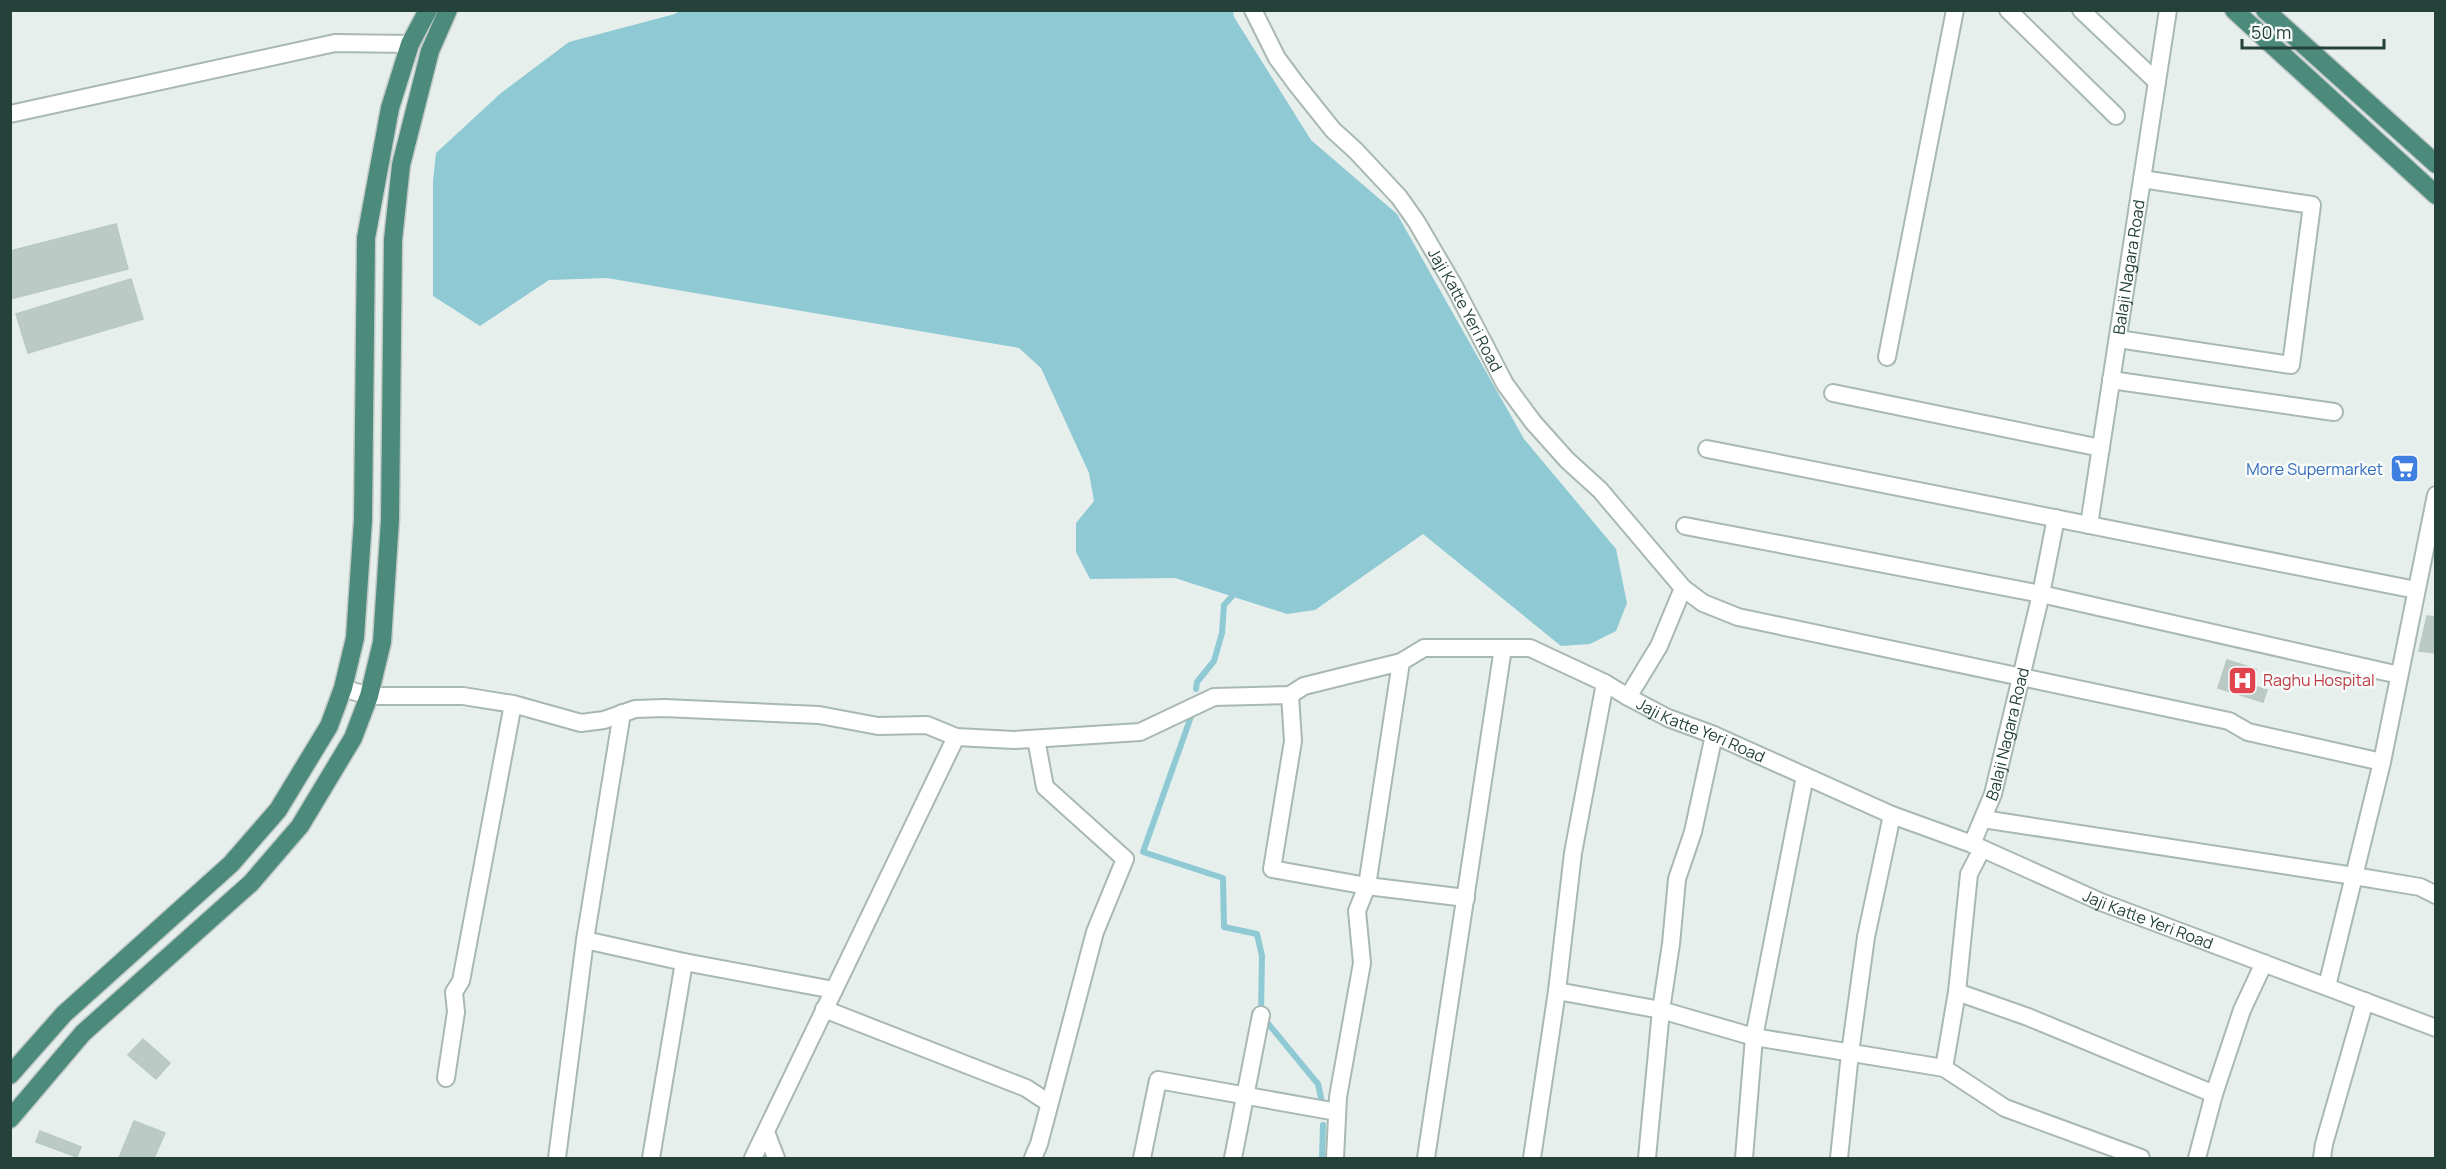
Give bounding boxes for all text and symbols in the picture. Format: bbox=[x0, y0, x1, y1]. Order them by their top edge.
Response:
scale bar bbox=[2242, 12, 2384, 50]
text: 50 m bbox=[2251, 20, 2291, 44]
street label: Balaji Nagara Road bbox=[2107, 198, 2150, 336]
street label: Jaji Katte Yeri Road bbox=[1423, 244, 1508, 376]
supermarket icon: More Supermarket bbox=[2388, 453, 2420, 485]
place label: More Supermarket bbox=[2246, 458, 2383, 480]
hospital icon: Raghu Hospital bbox=[2226, 664, 2258, 696]
street label: Balaji Nagara Road bbox=[1980, 665, 2034, 804]
place label: Raghu Hospital bbox=[2263, 669, 2375, 691]
street label: Jaji Katte Yeri Road bbox=[1633, 692, 1769, 768]
street label: Jaji Katte Yeri Road bbox=[2079, 884, 2216, 954]

